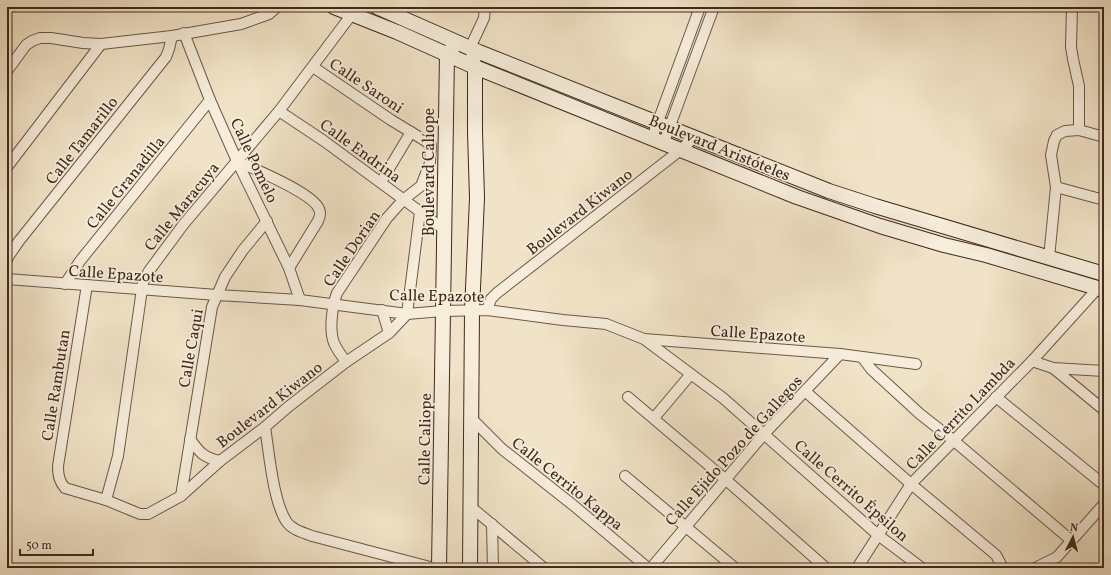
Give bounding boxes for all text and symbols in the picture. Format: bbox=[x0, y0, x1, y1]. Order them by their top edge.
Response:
street label: Calle Saroni bbox=[324, 54, 407, 120]
street label: Calle Tamarillo bbox=[41, 93, 124, 190]
street label: Boulevard Calíope bbox=[419, 108, 441, 236]
street label: Boulevard Aristóteles bbox=[645, 110, 793, 187]
street label: Calle Pomelo bbox=[224, 115, 282, 207]
street label: Calle Endrina bbox=[315, 115, 405, 189]
street label: Calle Granadilla bbox=[82, 132, 171, 234]
street label: Calle Maracuya bbox=[140, 158, 225, 256]
street label: Boulevard Kiwano bbox=[523, 164, 638, 261]
street label: Calle Dorian bbox=[319, 206, 386, 292]
street label: Calle Epazote bbox=[68, 261, 164, 289]
street label: Calle Epazote bbox=[389, 285, 485, 309]
street label: Calle Caqui bbox=[174, 307, 210, 390]
street label: Calle Epazote bbox=[710, 321, 806, 349]
street label: Calle Rambutan bbox=[37, 328, 77, 443]
street label: Calle Cerrito Lambda bbox=[902, 353, 1021, 476]
street label: Boulevard Kiwano bbox=[213, 357, 328, 454]
street label: Calle Ejido Pozo de Gallegos bbox=[661, 371, 808, 531]
street label: Calle Caliope bbox=[414, 393, 438, 485]
street label: Calle Cerrito Kappa bbox=[506, 433, 627, 536]
street label: Calle Cerrito Épsilon bbox=[789, 435, 913, 548]
north arrow bbox=[1053, 517, 1093, 557]
text: N bbox=[1069, 521, 1079, 536]
scale bar bbox=[20, 531, 93, 557]
text: 50 m bbox=[26, 538, 52, 554]

